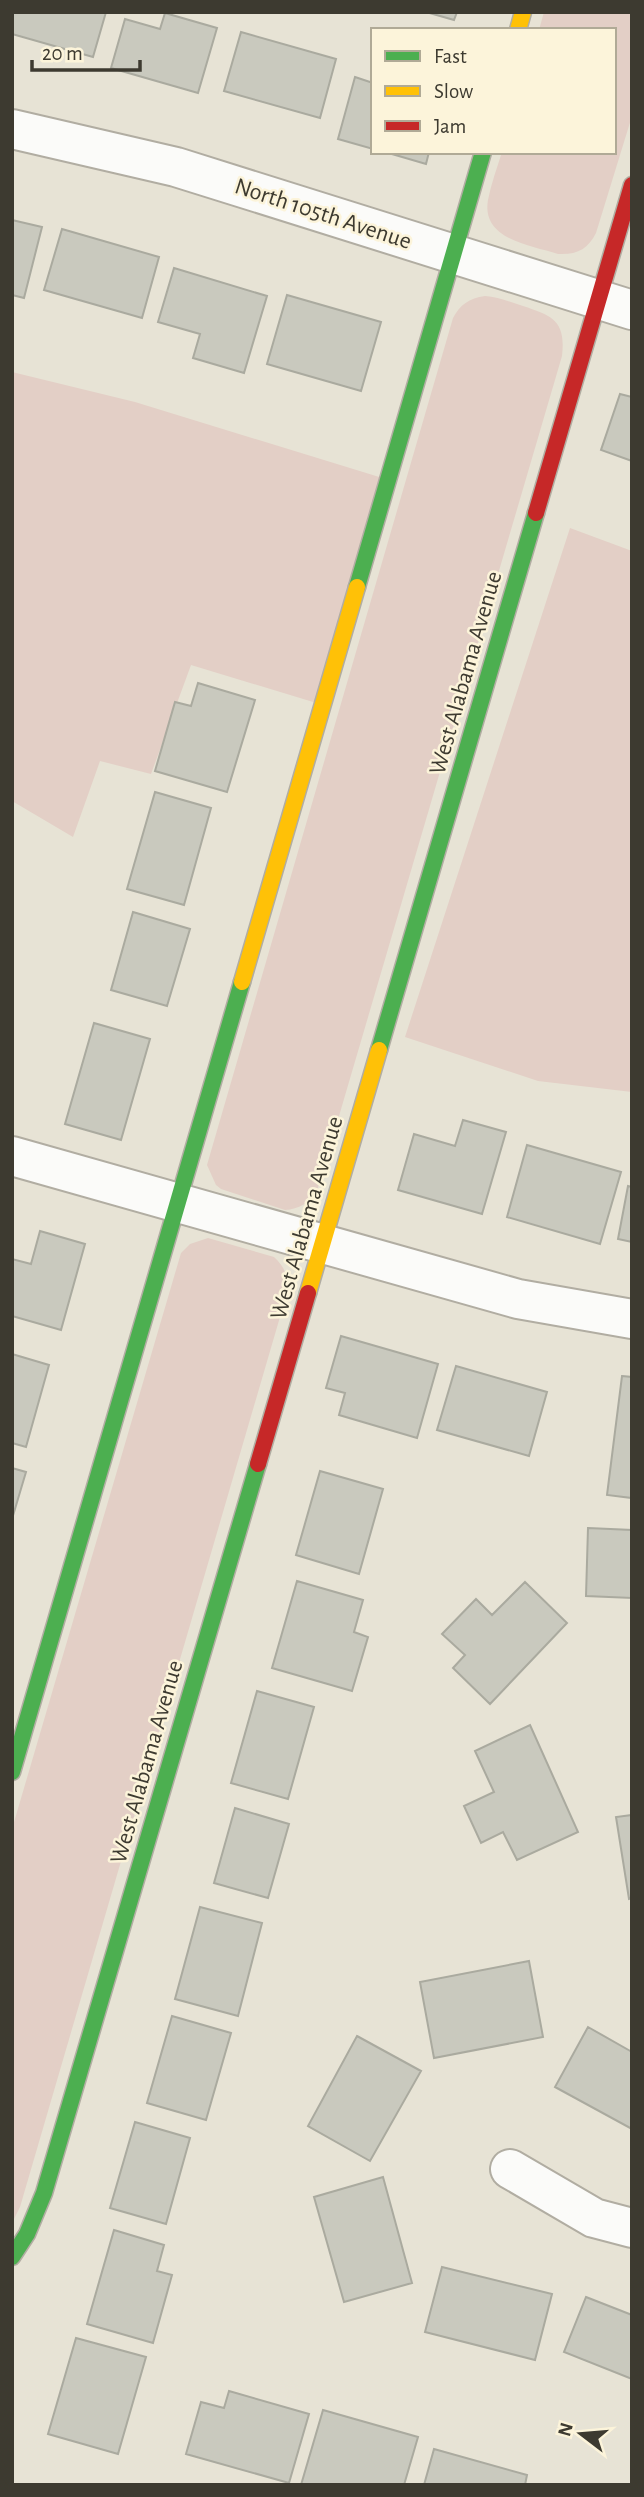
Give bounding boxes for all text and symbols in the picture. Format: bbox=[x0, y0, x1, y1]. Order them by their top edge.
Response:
scale bar bbox=[32, 28, 140, 72]
legend bbox=[371, 28, 616, 154]
text: 20 m bbox=[42, 43, 83, 64]
text: Fast bbox=[434, 46, 467, 67]
text: Slow bbox=[434, 81, 473, 102]
text: Jam bbox=[434, 116, 466, 137]
street label: North 105th Avenue bbox=[232, 174, 414, 254]
street label: West Alabama Avenue bbox=[425, 569, 507, 777]
street label: West Alabama Avenue bbox=[266, 1114, 348, 1322]
street label: West Alabama Avenue bbox=[106, 1658, 188, 1866]
north arrow bbox=[546, 2399, 616, 2469]
text: N bbox=[555, 2421, 577, 2439]

